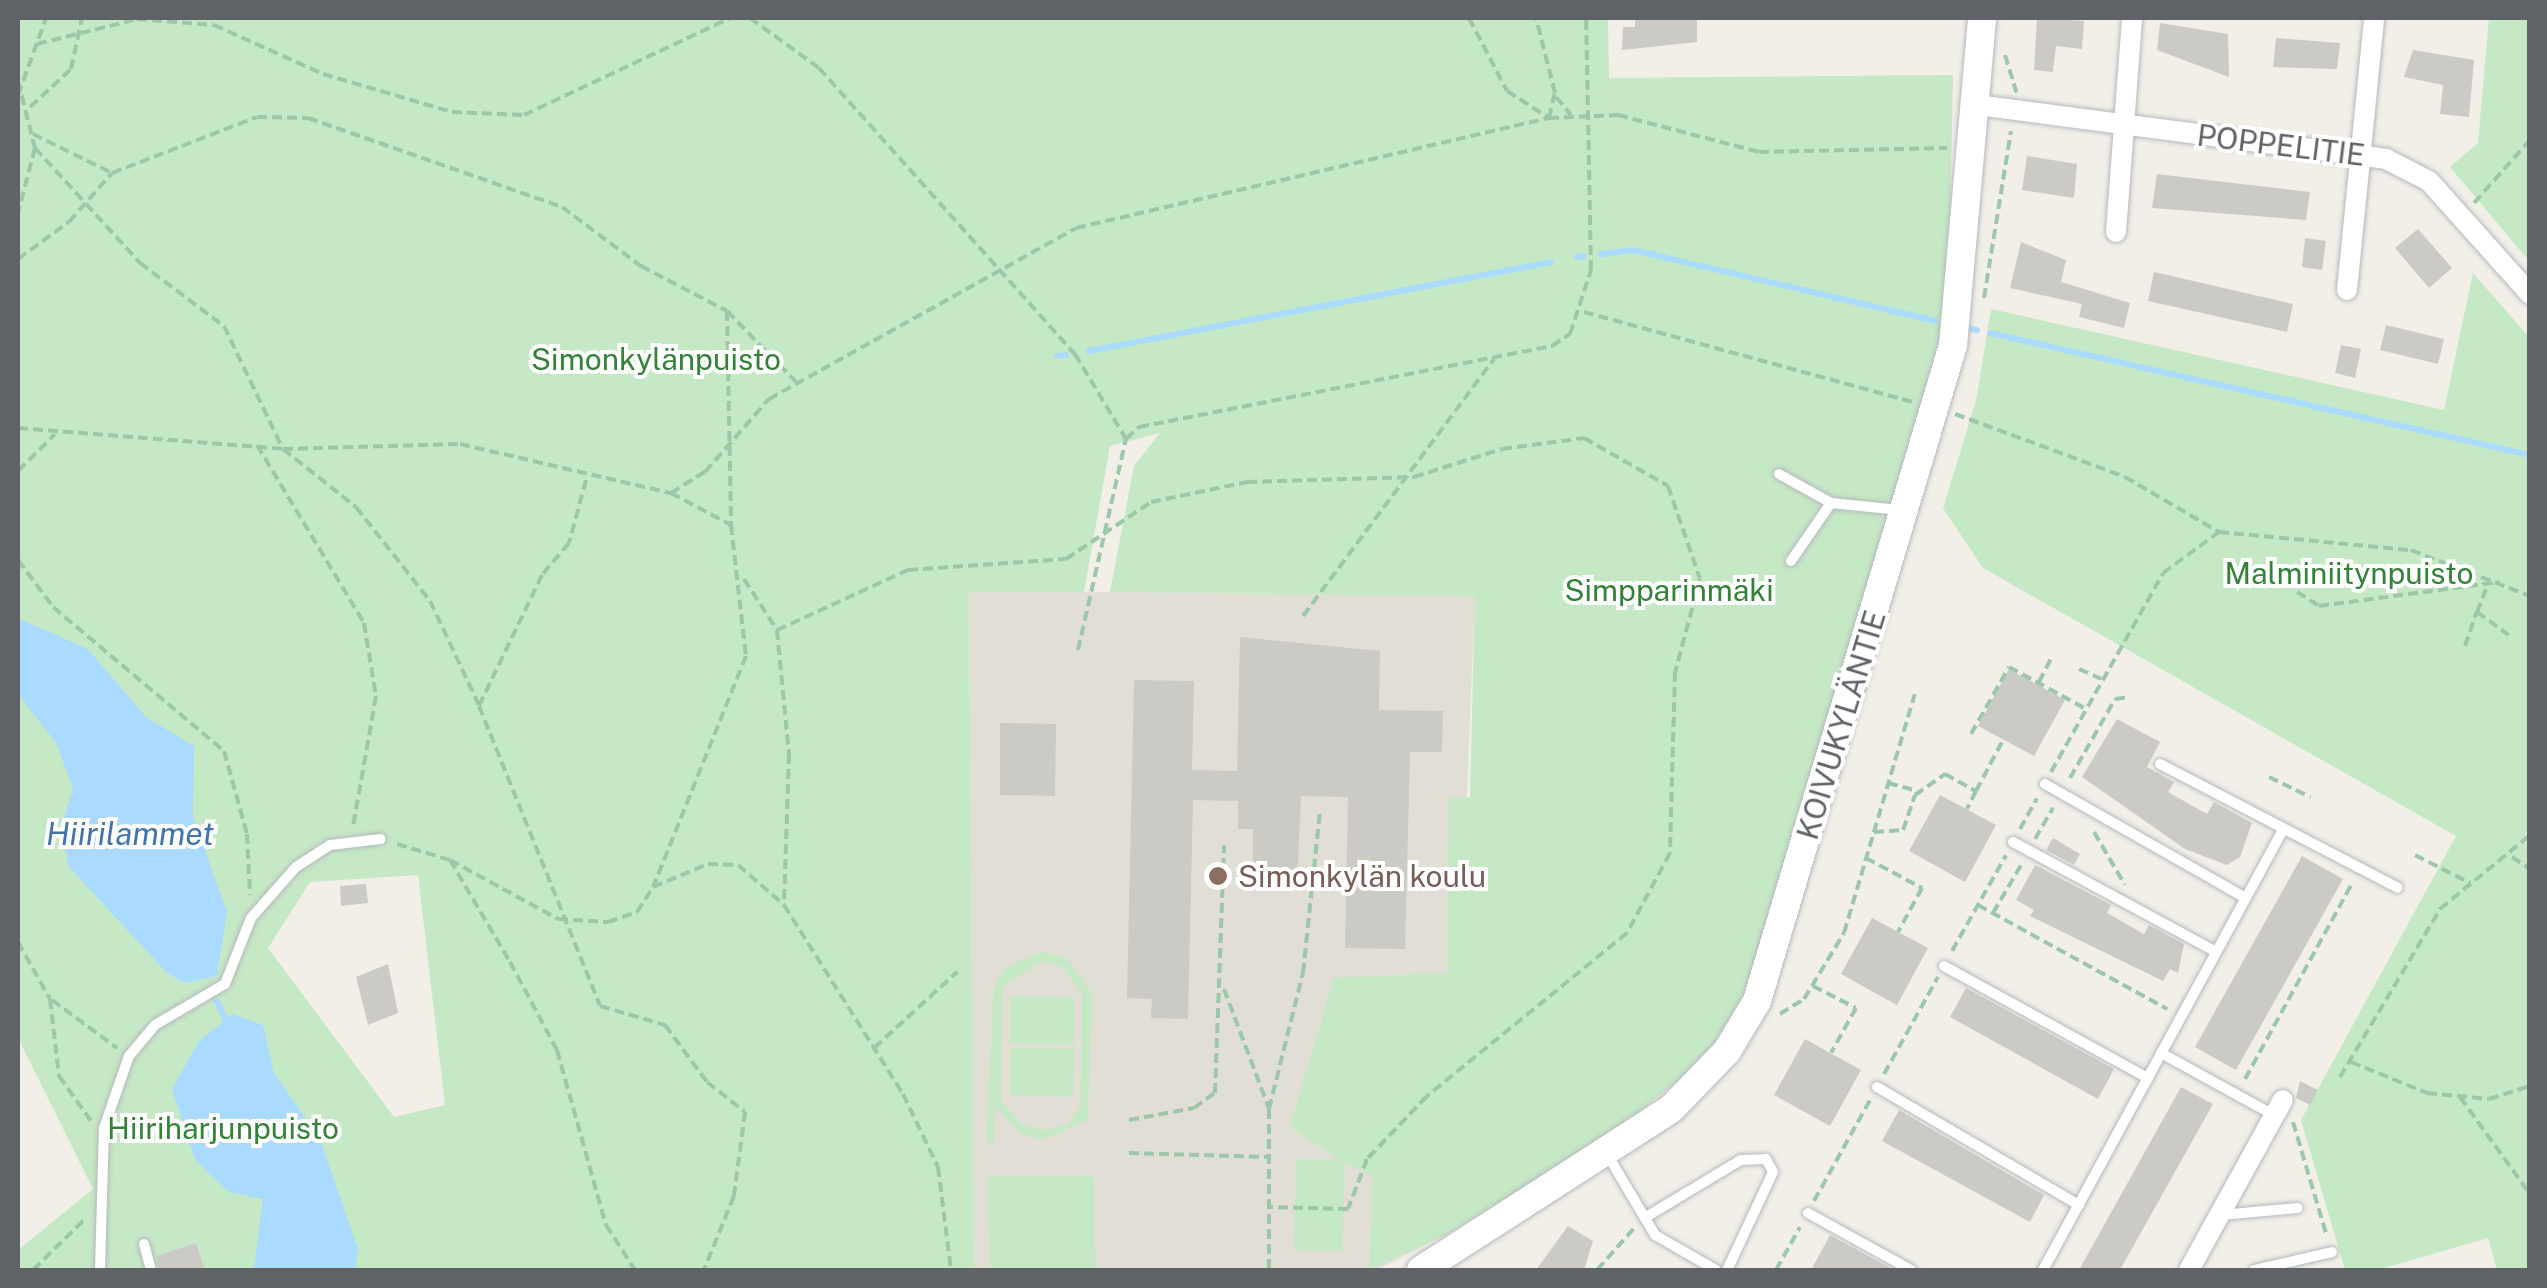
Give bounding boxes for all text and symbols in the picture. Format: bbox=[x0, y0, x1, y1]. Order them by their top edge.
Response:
street label: POPPELITIE bbox=[2195, 117, 2367, 173]
park label: Simonkylänpuisto bbox=[531, 341, 781, 377]
park label: Malminiitynpuisto bbox=[2225, 555, 2473, 591]
park label: Simpparinmäki bbox=[1564, 572, 1774, 608]
street label: KOIVUKYLÄNTIE bbox=[1789, 606, 1893, 844]
water label: Hiirilammet bbox=[46, 815, 214, 853]
place label: Simonkylän koulu bbox=[1238, 858, 1486, 894]
marker: Simonkylän koulu bbox=[1207, 865, 1229, 887]
park label: Hiiriharjunpuisto bbox=[107, 1110, 339, 1146]

